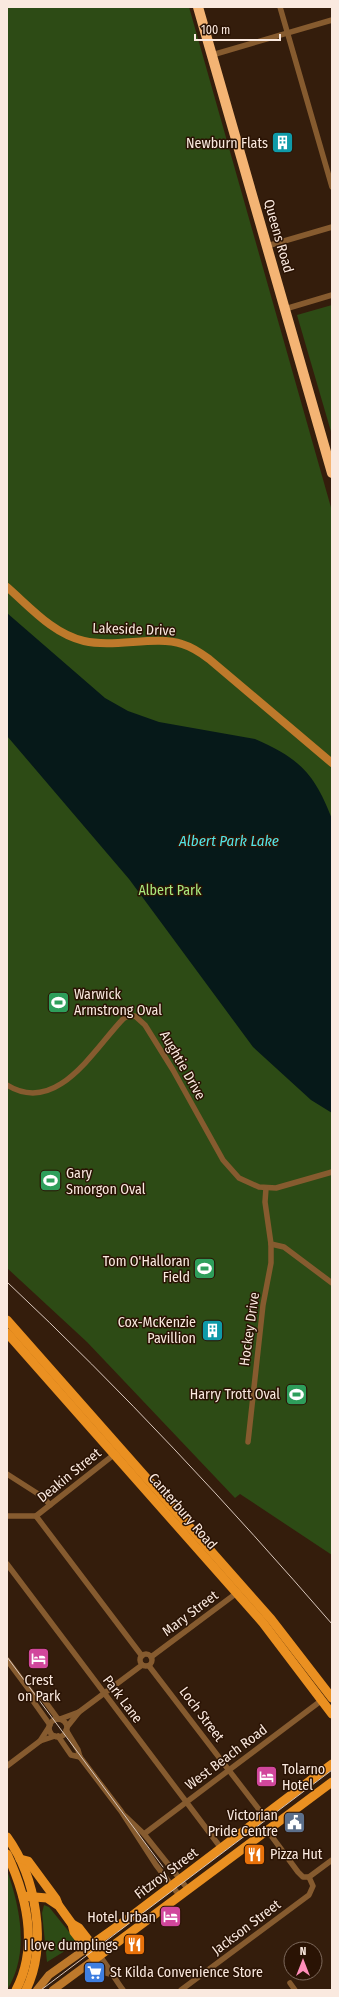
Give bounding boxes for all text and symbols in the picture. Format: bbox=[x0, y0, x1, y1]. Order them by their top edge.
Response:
scale bar bbox=[195, 16, 280, 42]
text: 100 m bbox=[201, 23, 230, 37]
building icon: Newburn Flats bbox=[270, 130, 296, 156]
place label: Newburn Flats bbox=[186, 135, 268, 152]
street label: Queens Road bbox=[260, 197, 297, 275]
street label: Lakeside Drive bbox=[92, 620, 176, 639]
water label: Albert Park Lake bbox=[178, 832, 279, 850]
park label: Albert Park bbox=[138, 882, 202, 899]
place label: Warwick Armstrong Oval bbox=[74, 986, 162, 1019]
sports icon: Warwick Armstrong Oval bbox=[45, 989, 71, 1015]
street label: Aughtie Drive bbox=[156, 1028, 209, 1103]
place label: Gary Smorgon Oval bbox=[66, 1165, 146, 1198]
sports icon: Gary Smorgon Oval bbox=[37, 1168, 63, 1194]
place label: Tom O'Halloran Field bbox=[103, 1253, 190, 1286]
sports icon: Tom O'Halloran Field bbox=[192, 1256, 218, 1282]
street label: Hockey Drive bbox=[236, 1291, 263, 1367]
place label: Cox-McKenzie Pavillion bbox=[118, 1314, 196, 1347]
building icon: Cox-McKenzie Pavillion bbox=[199, 1317, 225, 1343]
sports icon: Harry Trott Oval bbox=[283, 1381, 309, 1407]
place label: Harry Trott Oval bbox=[190, 1386, 280, 1403]
street label: Deakin Street bbox=[34, 1444, 105, 1506]
street label: Canterbury Road bbox=[145, 1470, 220, 1553]
street label: Mary Street bbox=[159, 1587, 222, 1640]
hotel icon: Crest on Park bbox=[26, 1645, 52, 1671]
place label: Crest on Park bbox=[18, 1672, 61, 1705]
street label: Park Lane bbox=[99, 1672, 146, 1727]
street label: Loch Street bbox=[175, 1683, 228, 1745]
street label: West Beach Road bbox=[182, 1721, 271, 1794]
place label: Tolarno Hotel bbox=[282, 1761, 325, 1794]
hotel icon: Tolarno Hotel bbox=[253, 1764, 279, 1790]
place label: Victorian Pride Centre bbox=[208, 1807, 278, 1840]
public building icon: Victorian Pride Centre bbox=[281, 1810, 307, 1836]
restaurant icon: Pizza Hut bbox=[241, 1841, 267, 1867]
street label: Fitzroy Street bbox=[131, 1844, 202, 1903]
place label: Pizza Hut bbox=[270, 1846, 323, 1863]
street label: Jackson Street bbox=[209, 1896, 284, 1959]
hotel icon: Hotel Urban bbox=[158, 1904, 184, 1930]
place label: Hotel Urban bbox=[87, 1909, 156, 1926]
restaurant icon: I love dumplings bbox=[121, 1932, 147, 1958]
place label: I love dumplings bbox=[24, 1937, 118, 1954]
north arrow bbox=[283, 1941, 323, 1981]
text: N bbox=[300, 1945, 306, 1958]
supermarket icon: St Kilda Convenience Store bbox=[82, 1959, 108, 1985]
place label: St Kilda Convenience Store bbox=[110, 1964, 263, 1981]

